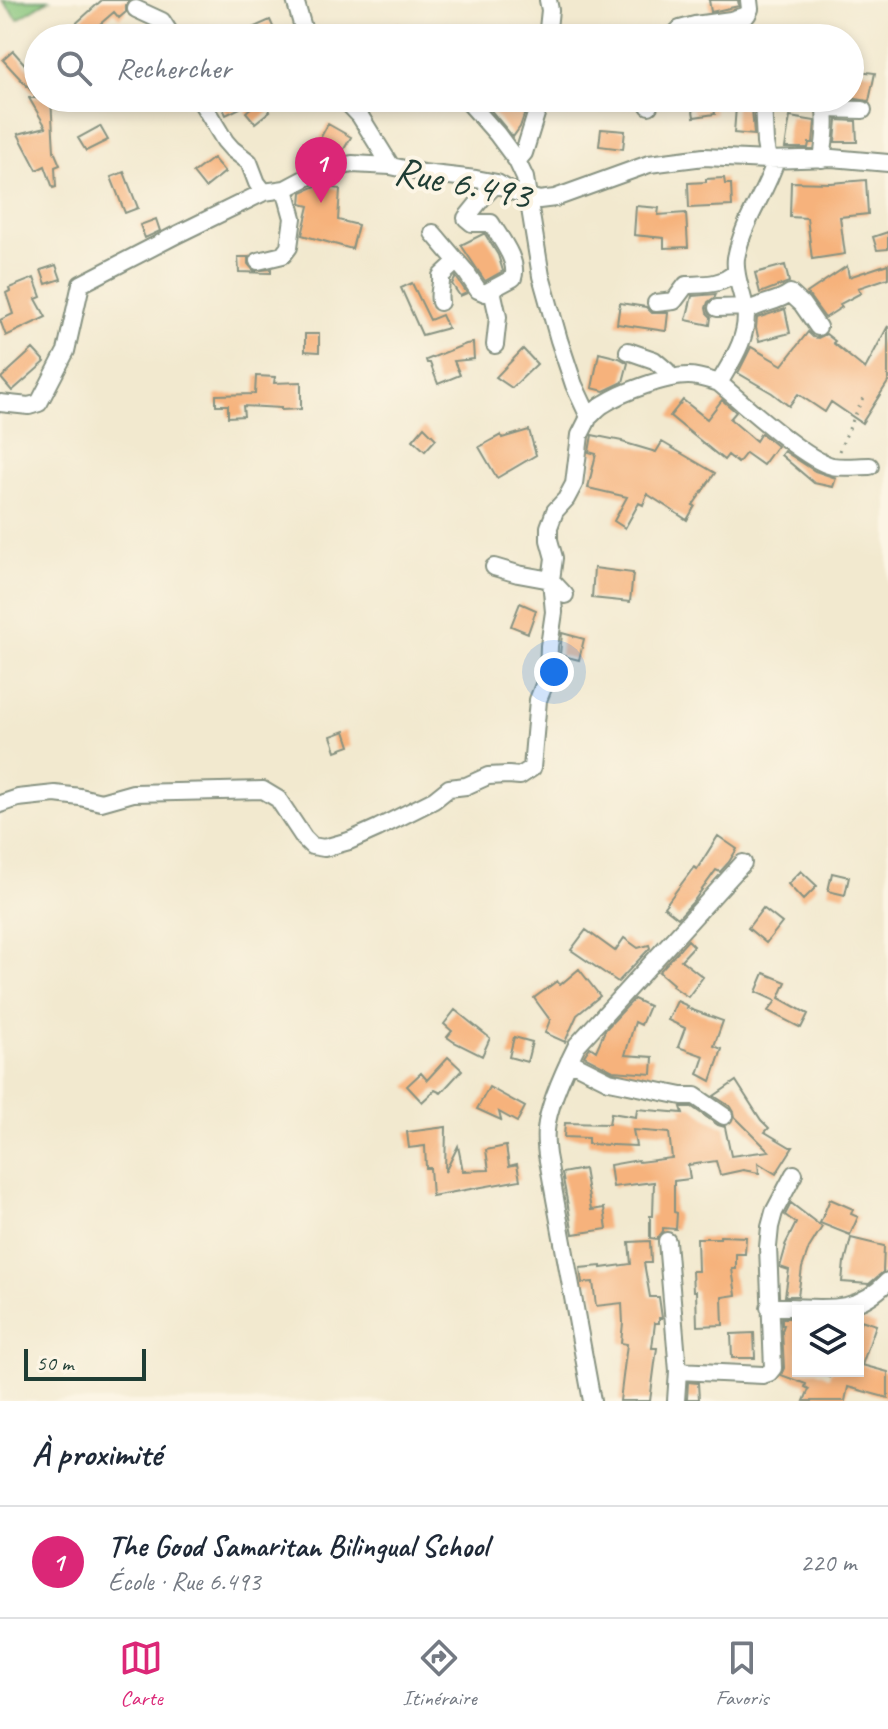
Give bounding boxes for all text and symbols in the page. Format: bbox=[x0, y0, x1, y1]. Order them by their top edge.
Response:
search box bbox=[24, 24, 864, 112]
icon: search bbox=[52, 46, 96, 90]
text: Rechercher bbox=[116, 49, 231, 87]
pin: 1 bbox=[295, 137, 347, 203]
street label: Rue 6.493 bbox=[390, 145, 538, 221]
your location bbox=[534, 652, 574, 692]
map controls bbox=[792, 1305, 864, 1377]
button: layers bbox=[792, 1305, 864, 1377]
scale bar bbox=[24, 1345, 146, 1381]
text: 50 m bbox=[36, 1349, 73, 1377]
text: À proximité bbox=[32, 1432, 161, 1475]
text: The Good Samaritan Bilingual School bbox=[108, 1527, 488, 1565]
text: 1 bbox=[52, 1546, 64, 1579]
text: 220 m bbox=[800, 1546, 856, 1579]
text: École · Rue 6.493 bbox=[108, 1565, 260, 1598]
tab: Carte bbox=[119, 1636, 163, 1712]
tab: Itinéraire bbox=[402, 1636, 477, 1712]
tab: Favoris bbox=[715, 1636, 769, 1712]

